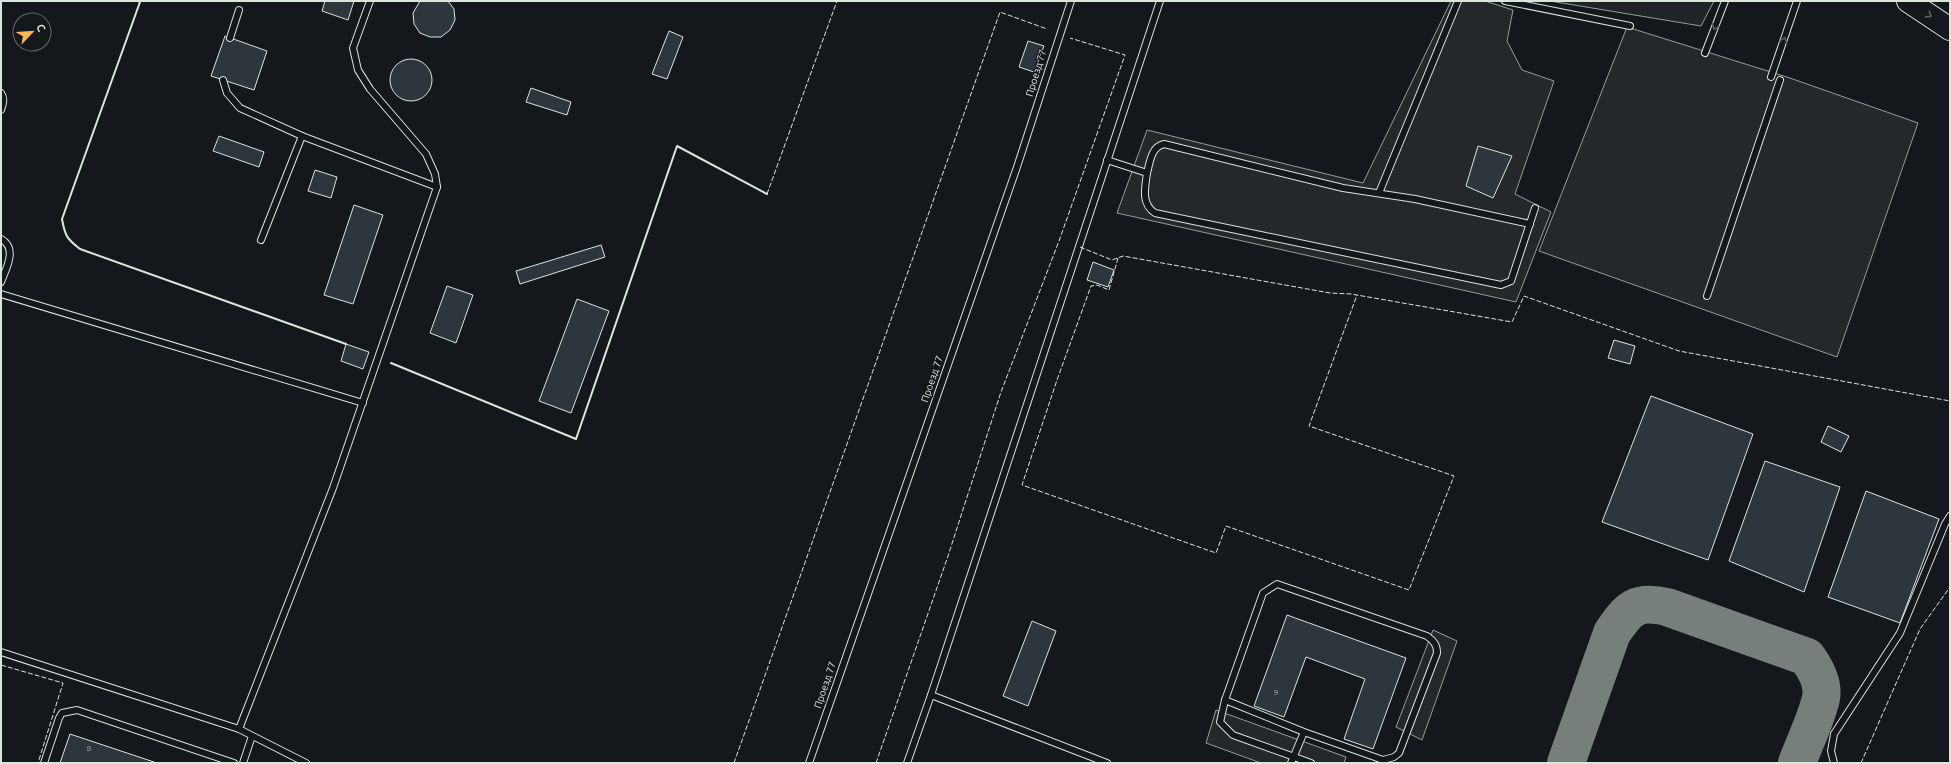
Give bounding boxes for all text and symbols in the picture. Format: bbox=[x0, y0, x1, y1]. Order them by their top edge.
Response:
one-way arrow bbox=[1925, 10, 1932, 18]
north arrow bbox=[12, 12, 52, 52]
text: С bbox=[34, 22, 48, 33]
one-way arrow bbox=[1711, 23, 1719, 30]
one-way arrow bbox=[1779, 37, 1787, 44]
street label: Проезд 77 bbox=[1024, 48, 1048, 98]
street label: Проезд 77 bbox=[919, 354, 945, 404]
street label: Проезд 77 bbox=[812, 660, 838, 710]
house number: 9 bbox=[1274, 688, 1278, 697]
house number: 8 bbox=[87, 744, 92, 753]

